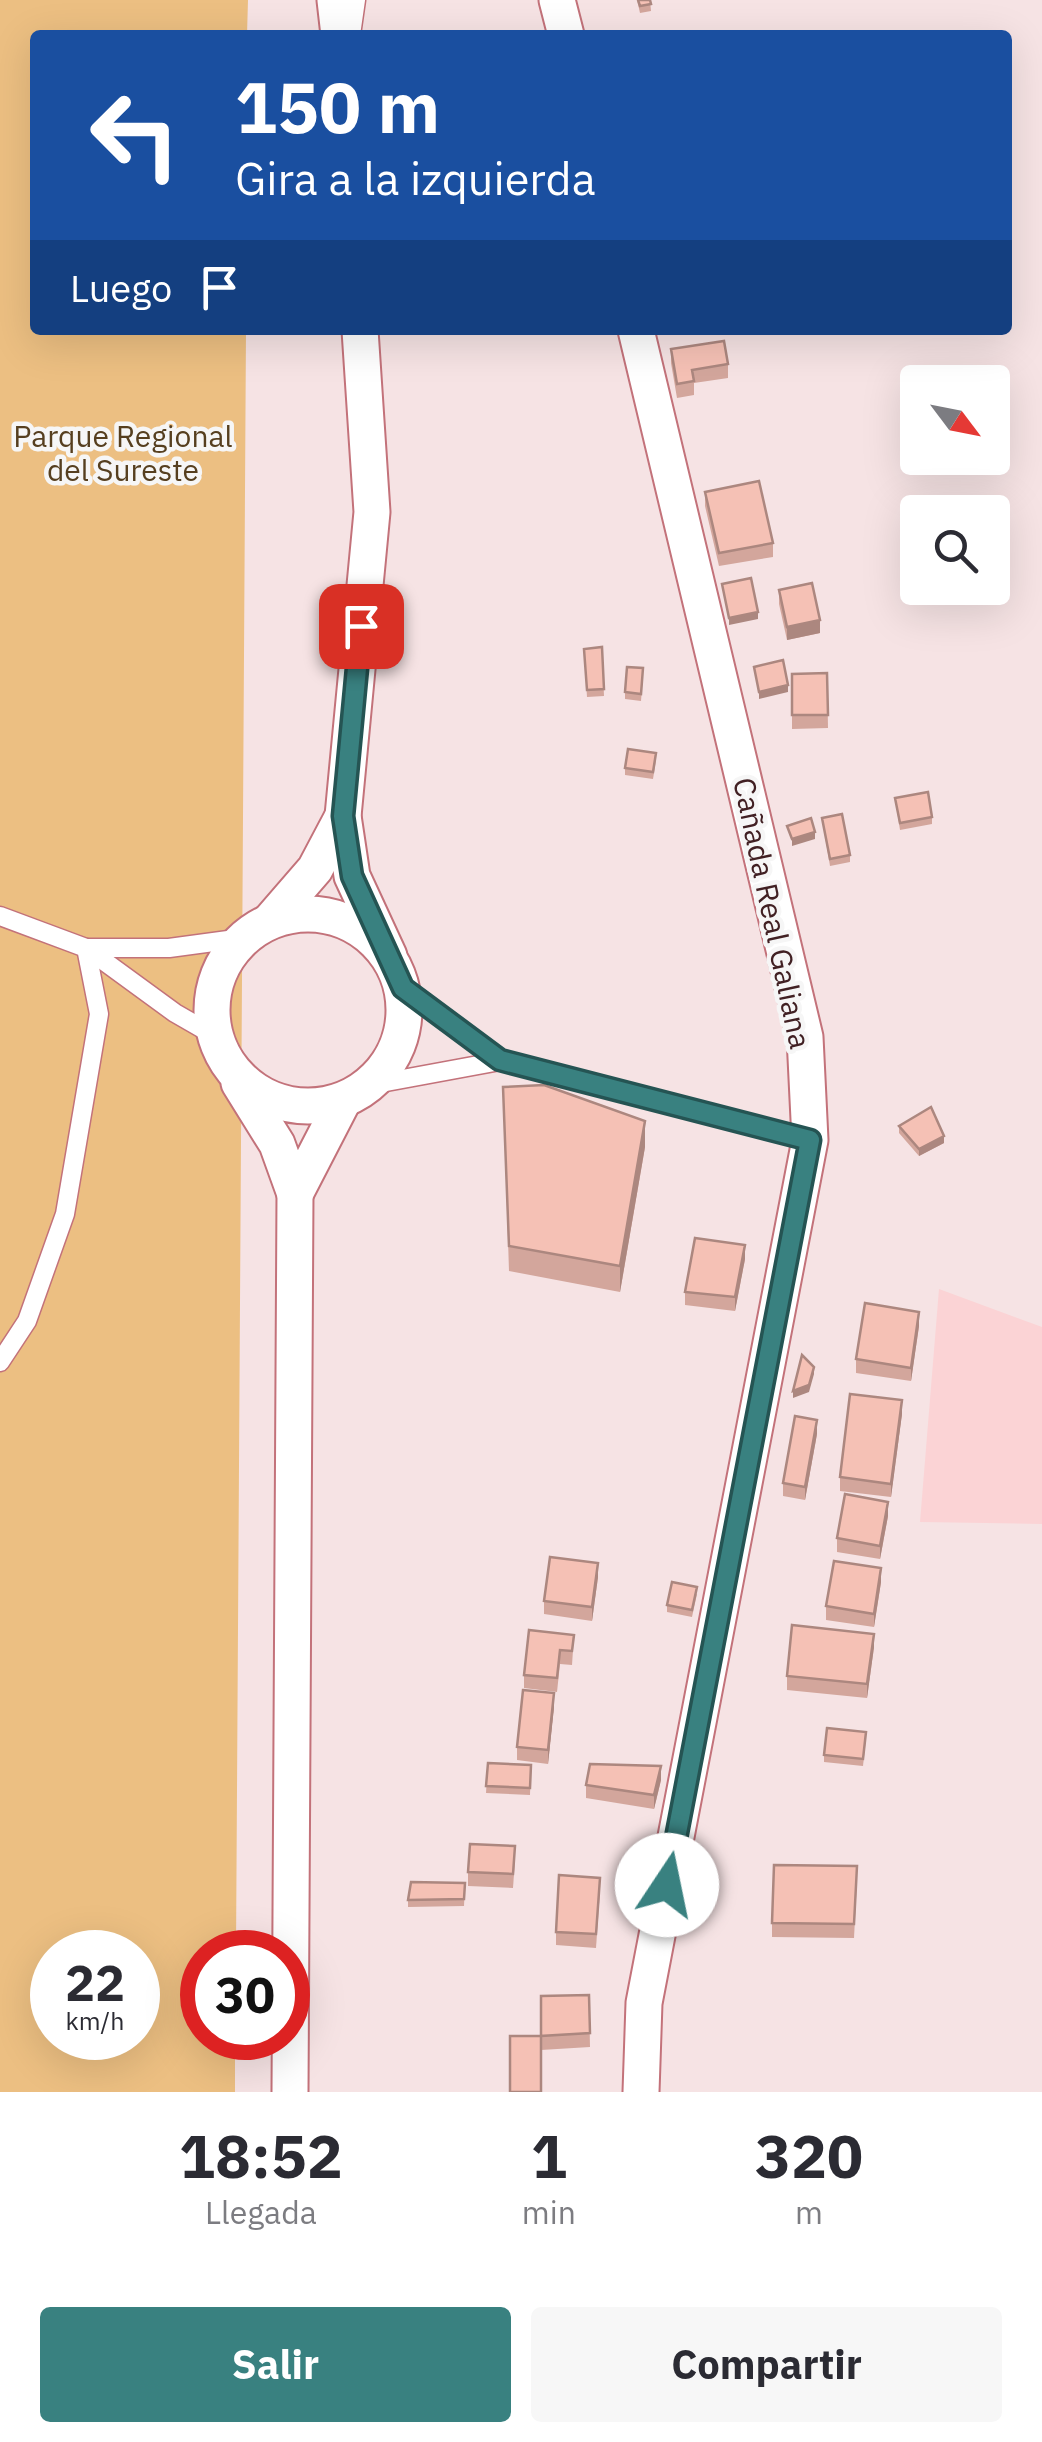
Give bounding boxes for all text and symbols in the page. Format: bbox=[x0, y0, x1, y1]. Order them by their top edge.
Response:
text: 150 m bbox=[235, 61, 440, 152]
icon: left bbox=[70, 70, 200, 200]
text: Gira a la izquierda bbox=[235, 149, 596, 207]
icon: arrive bbox=[192, 260, 247, 315]
text: Luego bbox=[70, 263, 172, 312]
north arrow bbox=[900, 365, 1010, 475]
map controls bbox=[900, 365, 1010, 605]
park label: Parque Regional del Sureste bbox=[13, 416, 233, 489]
button: search bbox=[900, 495, 1010, 605]
pin bbox=[319, 584, 404, 669]
icon: arrive bbox=[334, 599, 389, 654]
street label: Cañada Real Galiana bbox=[725, 774, 821, 1052]
position arrow bbox=[615, 1833, 719, 1937]
speed limit sign: 30 bbox=[180, 1930, 310, 2060]
text: 22 bbox=[65, 1950, 125, 2015]
text: km/h bbox=[66, 2004, 124, 2037]
text: 18:52 bbox=[179, 2116, 343, 2195]
text: 1 bbox=[531, 2116, 567, 2195]
text: 320 bbox=[755, 2116, 863, 2195]
text: Llegada bbox=[205, 2191, 317, 2233]
text: min bbox=[522, 2191, 576, 2233]
text: m bbox=[795, 2191, 823, 2233]
button: Salir bbox=[40, 2307, 511, 2422]
button: Compartir bbox=[531, 2307, 1002, 2422]

